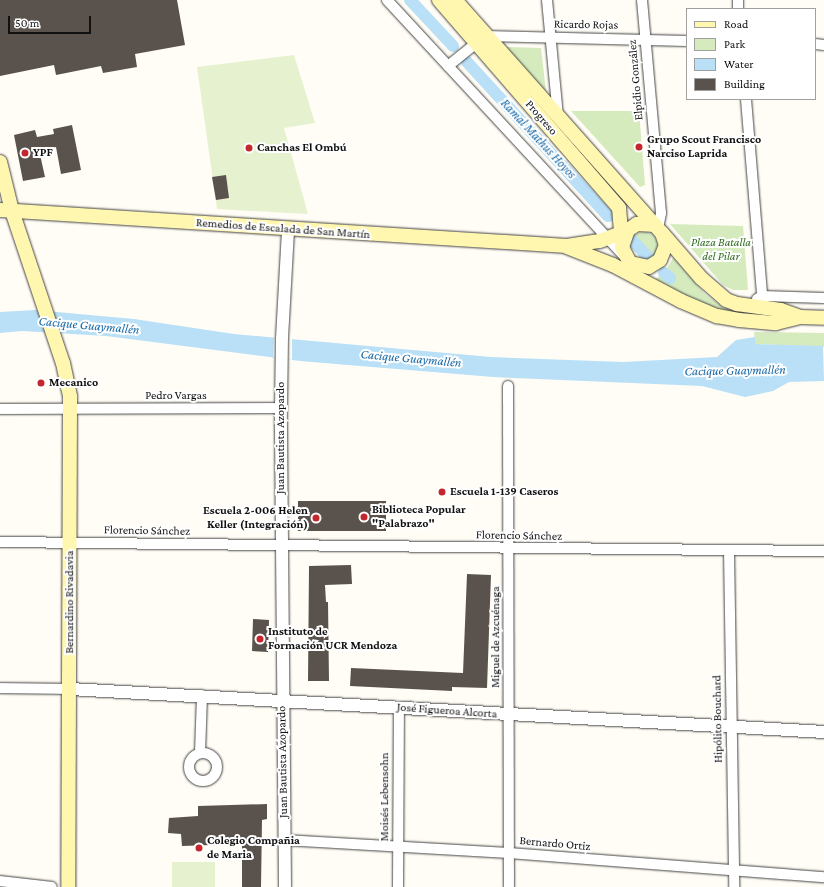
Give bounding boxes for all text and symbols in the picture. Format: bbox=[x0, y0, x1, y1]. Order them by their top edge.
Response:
scale bar bbox=[10, 8, 93, 34]
legend bbox=[686, 8, 816, 100]
text: 50 m bbox=[15, 16, 39, 30]
street label: Ricardo Rojas bbox=[554, 17, 618, 33]
text: Road bbox=[724, 17, 748, 31]
text: Park bbox=[724, 37, 745, 51]
street label: Elpidio González bbox=[625, 39, 647, 121]
text: Water bbox=[724, 57, 753, 71]
text: Building bbox=[724, 77, 765, 91]
water label: Ramal Mathus Hoyos bbox=[497, 96, 579, 182]
street label: Progreso bbox=[522, 98, 560, 138]
place label: Grupo Scout Francisco Narciso Laprida bbox=[647, 133, 761, 161]
place label: Canchas El Ombú bbox=[257, 141, 347, 155]
marker: Grupo Scout Francisco Narciso Laprida bbox=[634, 142, 644, 152]
marker: Canchas El Ombú bbox=[244, 143, 254, 153]
place label: YPF bbox=[33, 146, 53, 160]
marker: YPF bbox=[20, 148, 30, 158]
street label: Remedios de Escalada de San Martín bbox=[195, 216, 371, 242]
park label: Plaza Batalla del Pilar bbox=[691, 236, 751, 264]
water label: Cacique Guaymallén bbox=[38, 314, 140, 338]
water label: Cacique Guaymallén bbox=[360, 347, 462, 371]
water label: Cacique Guaymallén bbox=[684, 362, 786, 380]
place label: Mecanico bbox=[49, 376, 98, 390]
marker: Mecanico bbox=[36, 378, 46, 388]
street label: Juan Bautista Azopardo bbox=[274, 382, 288, 494]
street label: Pedro Vargas bbox=[145, 389, 207, 403]
place label: Escuela 1-139 Caseros bbox=[450, 485, 558, 499]
marker: Escuela 1-139 Caseros bbox=[437, 487, 447, 497]
place label: Biblioteca Popular "Palabrazo" bbox=[372, 503, 466, 531]
place label: Escuela 2-006 Helen Keller (Integración) bbox=[203, 504, 308, 532]
marker: Biblioteca Popular "Palabrazo" bbox=[359, 512, 369, 522]
marker: Escuela 2-006 Helen Keller (Integración) bbox=[311, 513, 321, 523]
street label: Florencio Sánchez bbox=[104, 523, 190, 539]
street label: Florencio Sánchez bbox=[476, 528, 562, 544]
street label: Bernardino Rivadavia bbox=[63, 550, 77, 654]
street label: Miguel de Azcuénaga bbox=[489, 586, 503, 688]
place label: Instituto de Formación UCR Mendoza bbox=[268, 625, 397, 653]
marker: Instituto de Formación UCR Mendoza bbox=[255, 634, 265, 644]
street label: Hipólito Bouchard bbox=[710, 675, 726, 763]
street label: José Figueroa Alcorta bbox=[396, 700, 498, 722]
street label: Juan Bautista Azopardo bbox=[275, 706, 291, 818]
street label: Moisés Lebensohn bbox=[378, 753, 392, 841]
place label: Colegio Compañia de Maria bbox=[207, 834, 300, 862]
street label: Bernardo Ortiz bbox=[519, 834, 591, 854]
marker: Colegio Compañia de Maria bbox=[194, 843, 204, 853]

